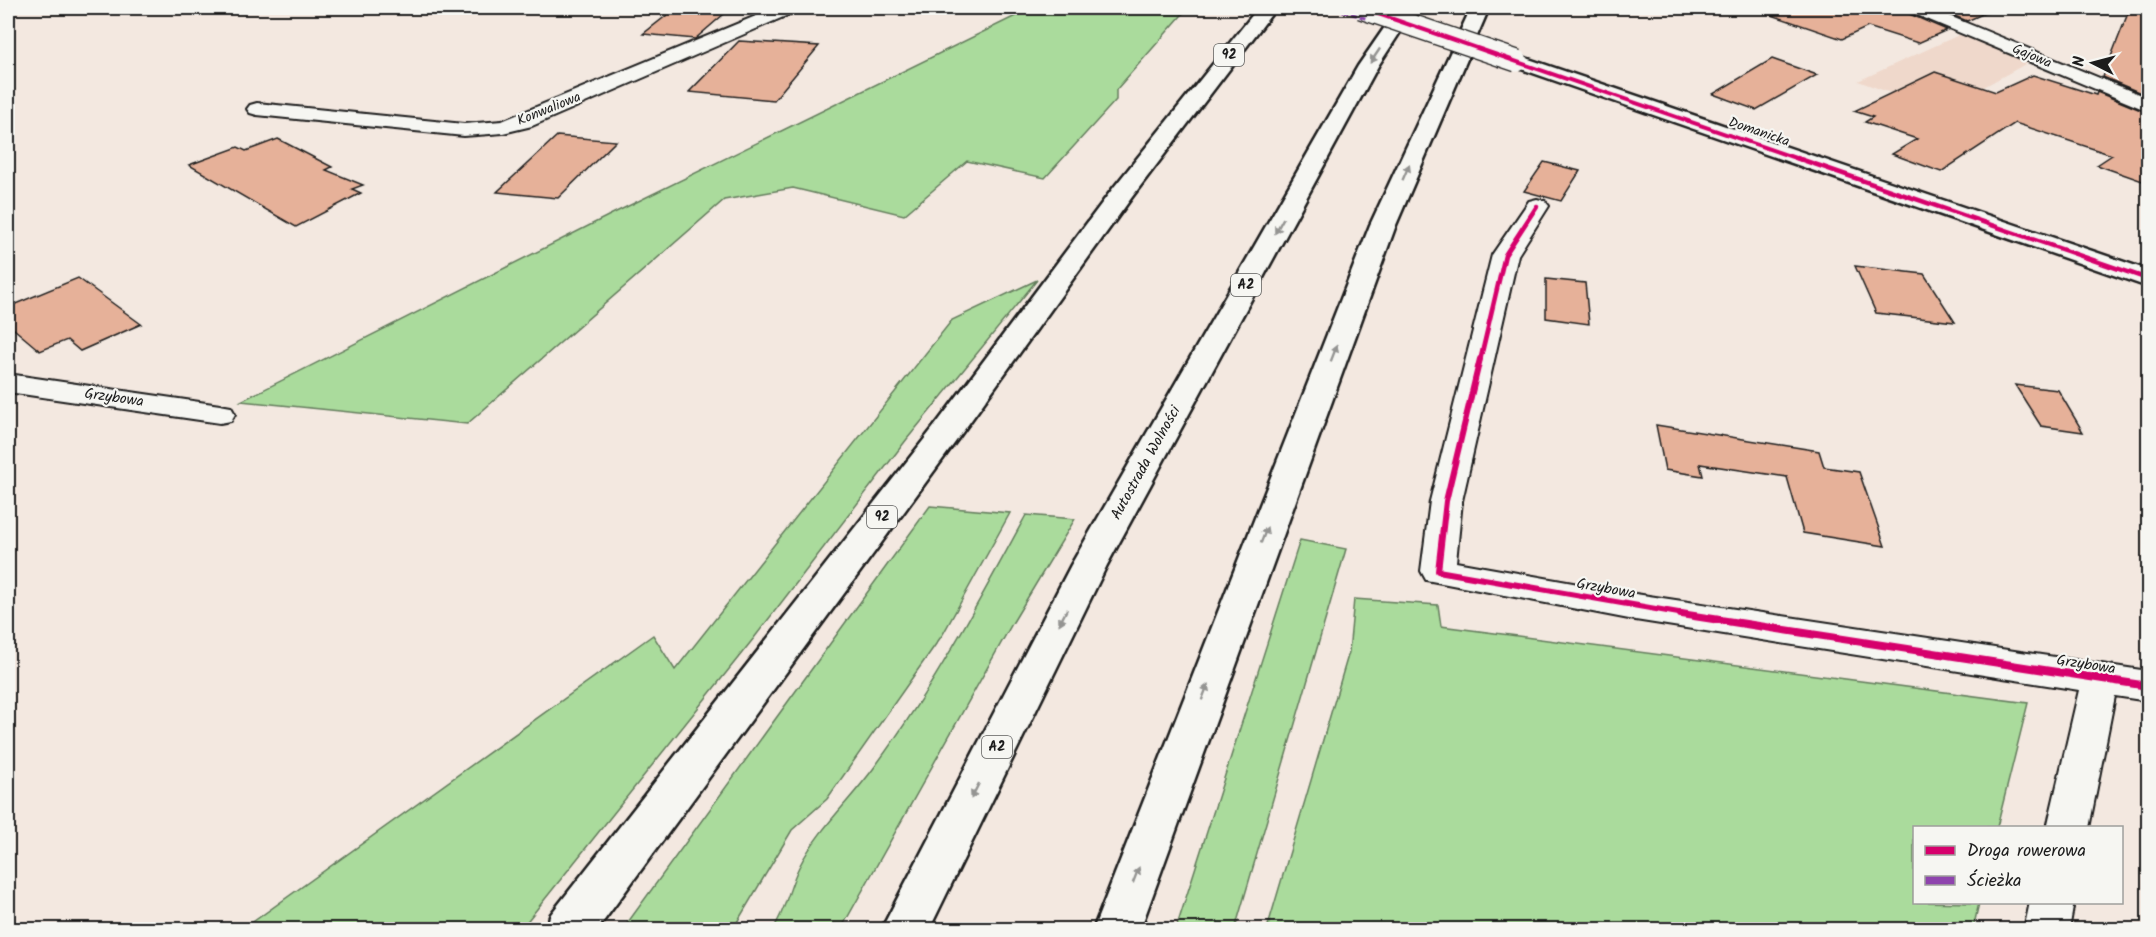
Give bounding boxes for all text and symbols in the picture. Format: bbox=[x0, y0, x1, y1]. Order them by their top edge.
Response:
north arrow bbox=[2063, 33, 2123, 93]
street label: Gajowa bbox=[2009, 38, 2055, 74]
road number: 92 bbox=[1214, 44, 1244, 66]
one-way arrow bbox=[1370, 48, 1381, 64]
text: N bbox=[2067, 55, 2093, 68]
street label: Konwaliowa bbox=[514, 86, 584, 132]
street label: Domanicka bbox=[1726, 111, 1792, 153]
one-way arrow bbox=[1401, 163, 1411, 181]
one-way arrow bbox=[1274, 218, 1284, 235]
road number: A2 bbox=[1231, 274, 1261, 296]
one-way arrow bbox=[1329, 344, 1339, 362]
street label: Grzybowa bbox=[83, 382, 145, 414]
street label: Autostrada Wolności bbox=[1105, 400, 1188, 524]
road number: 92 bbox=[867, 506, 897, 528]
one-way arrow bbox=[1259, 526, 1269, 544]
street label: Grzybowa bbox=[1575, 572, 1637, 606]
one-way arrow bbox=[1058, 608, 1068, 625]
street label: Grzybowa bbox=[2055, 648, 2117, 682]
one-way arrow bbox=[1200, 683, 1210, 701]
road number: A2 bbox=[982, 736, 1012, 758]
one-way arrow bbox=[970, 782, 980, 799]
legend bbox=[1913, 826, 2123, 904]
text: Droga rowerowa bbox=[1967, 837, 2086, 866]
one-way arrow bbox=[1132, 866, 1142, 884]
text: Ścieżka bbox=[1967, 867, 2022, 896]

